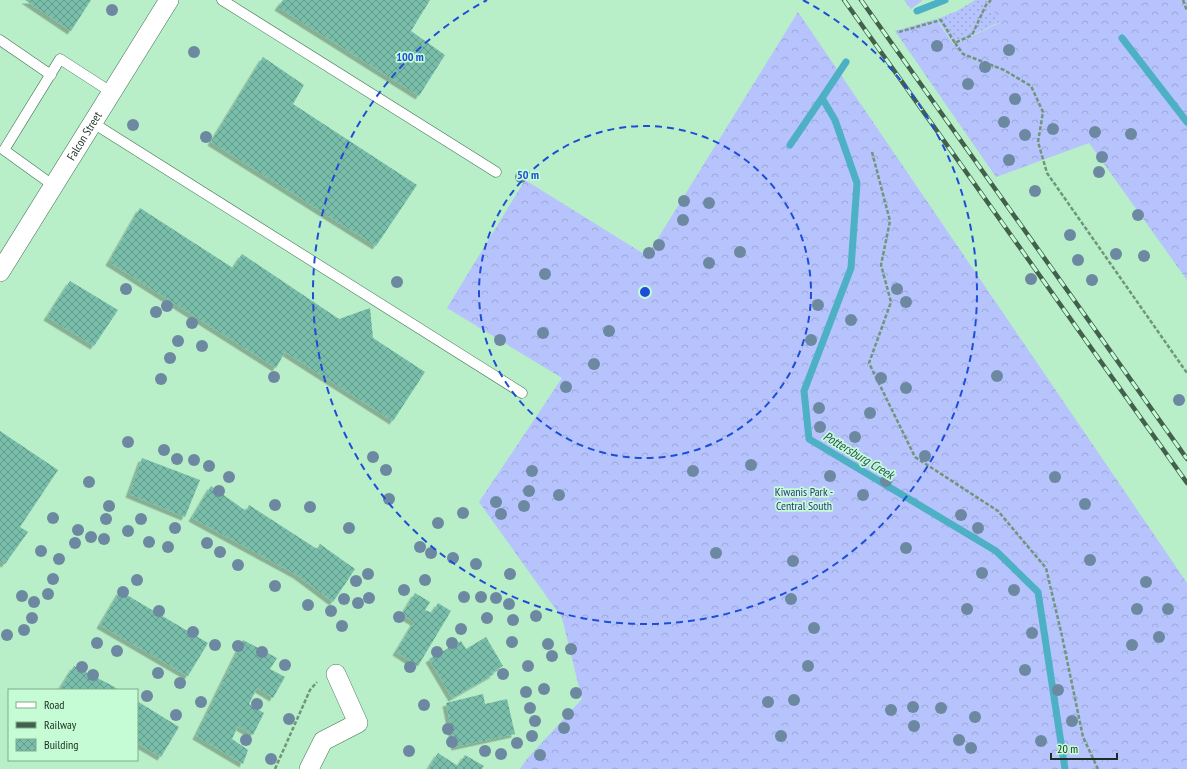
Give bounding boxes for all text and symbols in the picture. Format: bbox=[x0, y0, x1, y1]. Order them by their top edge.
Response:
text: 100 m bbox=[396, 49, 424, 64]
street label: Falcon Street bbox=[63, 108, 105, 163]
text: 50 m bbox=[517, 167, 539, 182]
centre of rings bbox=[638, 285, 652, 299]
water label: Pottersburg Creek bbox=[820, 428, 899, 484]
park label: Kiwanis Park - Central South bbox=[775, 484, 833, 513]
legend bbox=[8, 689, 138, 761]
text: Road bbox=[44, 697, 64, 712]
text: Railway bbox=[44, 717, 77, 732]
scale bar bbox=[1051, 735, 1117, 761]
text: Building bbox=[44, 737, 79, 752]
text: 20 m bbox=[1057, 741, 1078, 756]

